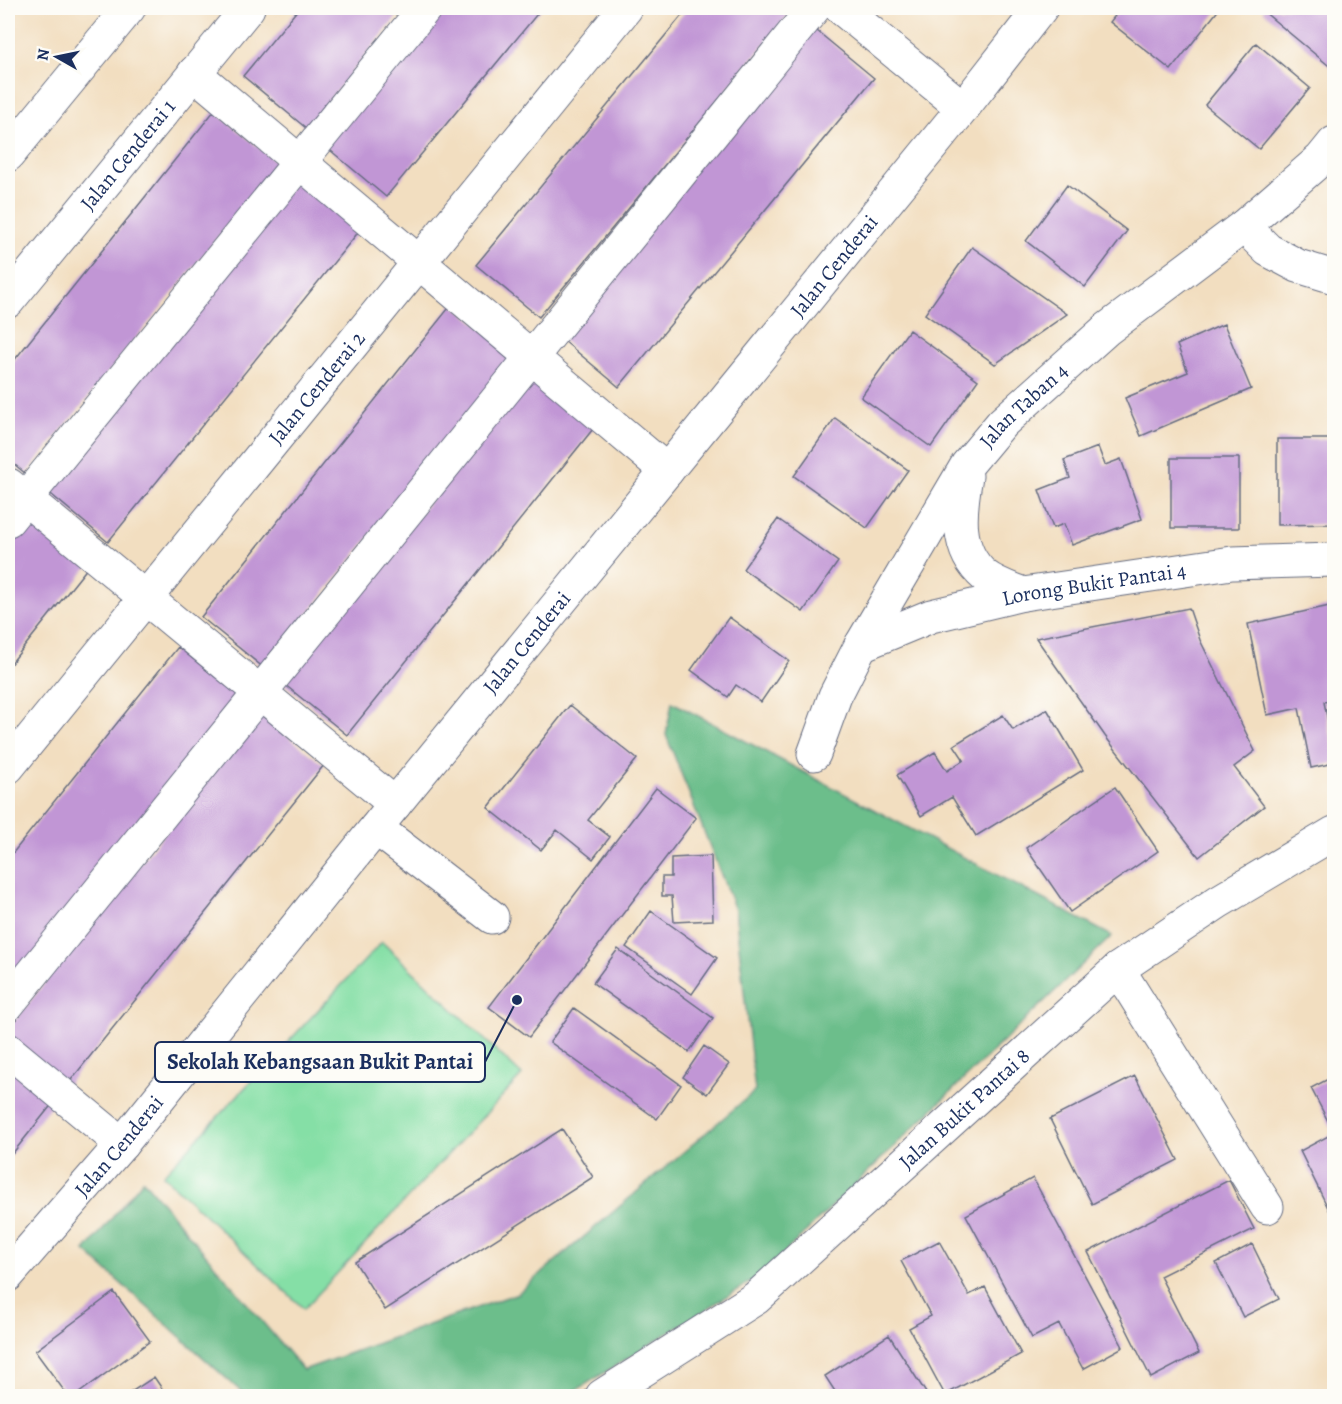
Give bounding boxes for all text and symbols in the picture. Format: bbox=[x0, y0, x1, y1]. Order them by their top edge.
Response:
north arrow bbox=[27, 27, 87, 87]
text: N bbox=[31, 47, 55, 62]
street label: Jalan Cenderai 1 bbox=[74, 93, 182, 216]
street label: Jalan Cenderai bbox=[784, 209, 884, 323]
street label: Jalan Cenderai 2 bbox=[262, 325, 371, 450]
street label: Jalan Taban 4 bbox=[973, 357, 1074, 454]
street label: Lorong Bukit Pantai 4 bbox=[999, 556, 1188, 613]
street label: Jalan Cenderai bbox=[476, 585, 577, 700]
callout: Sekolah Kebangsaan Bukit Pantai bbox=[155, 1042, 485, 1082]
street label: Jalan Bukit Pantai 8 bbox=[893, 1042, 1036, 1175]
text: Sekolah Kebangsaan Bukit Pantai bbox=[167, 1047, 473, 1077]
street label: Jalan Cenderai bbox=[68, 1089, 170, 1203]

